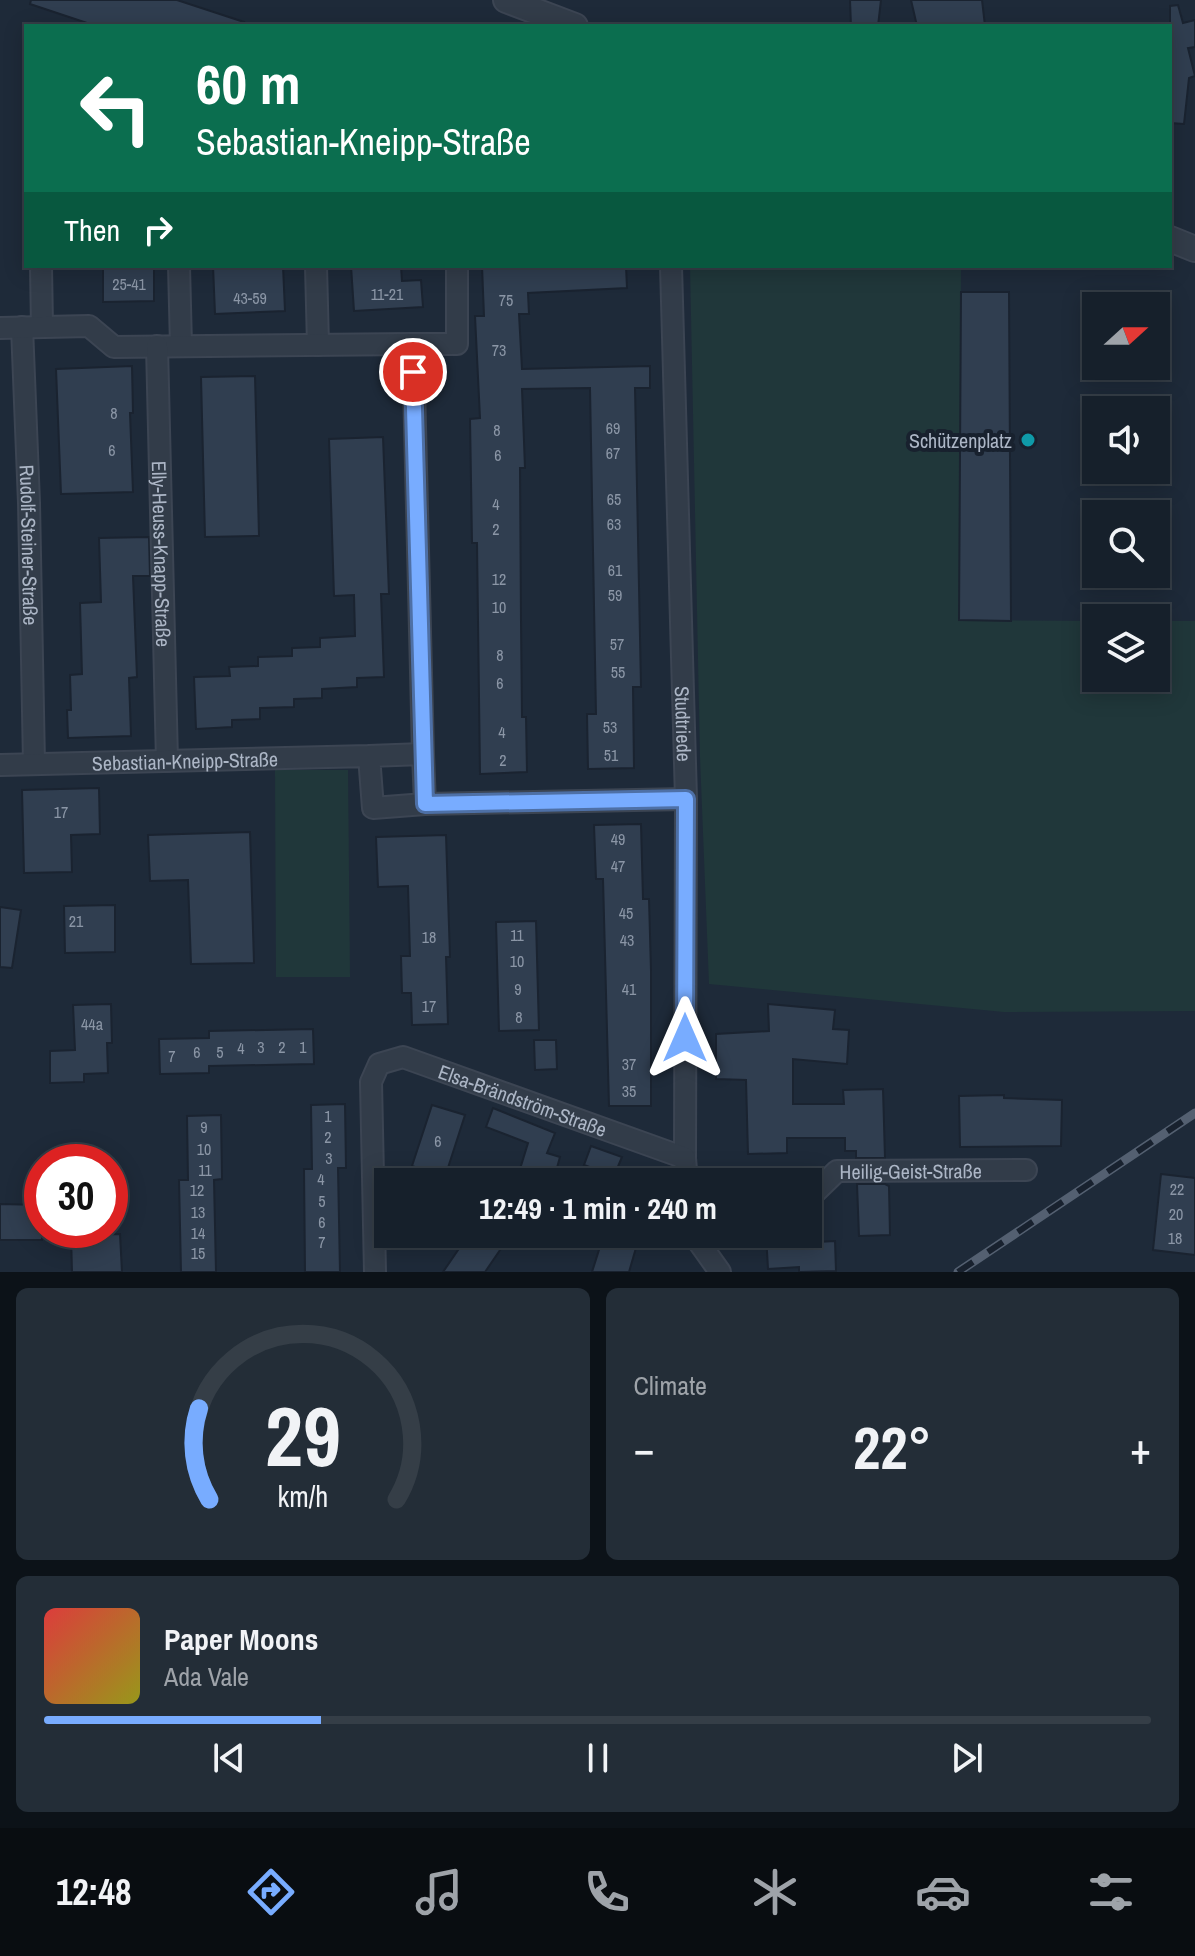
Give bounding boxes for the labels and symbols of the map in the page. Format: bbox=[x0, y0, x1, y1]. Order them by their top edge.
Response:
house number: 25-41 bbox=[112, 273, 146, 295]
house number: 11-21 bbox=[371, 283, 404, 305]
house number: 43-59 bbox=[233, 287, 267, 309]
house number: 75 bbox=[499, 289, 513, 311]
north arrow bbox=[1082, 292, 1170, 380]
pin bbox=[379, 338, 447, 406]
house number: 73 bbox=[492, 339, 506, 361]
house number: 8 bbox=[110, 402, 118, 424]
house number: 69 bbox=[606, 417, 620, 439]
house number: 8 bbox=[493, 419, 501, 441]
place label: Schützenplatz bbox=[909, 427, 1012, 454]
marker: Schützenplatz bbox=[1019, 431, 1037, 449]
house number: 6 bbox=[108, 439, 116, 461]
house number: 67 bbox=[606, 442, 620, 464]
house number: 6 bbox=[494, 444, 502, 466]
street label: Elly-Heuss-Knapp-Straße bbox=[146, 461, 178, 647]
street label: Rudolf-Steiner-Straße bbox=[14, 464, 45, 625]
house number: 65 bbox=[607, 488, 621, 510]
house number: 4 bbox=[492, 493, 500, 515]
house number: 63 bbox=[607, 513, 621, 535]
house number: 2 bbox=[492, 518, 500, 540]
house number: 61 bbox=[608, 559, 623, 581]
house number: 12 bbox=[492, 568, 506, 590]
house number: 59 bbox=[608, 584, 622, 606]
house number: 10 bbox=[492, 596, 506, 618]
house number: 57 bbox=[610, 633, 624, 655]
house number: 8 bbox=[496, 644, 504, 666]
house number: 55 bbox=[611, 661, 625, 683]
house number: 6 bbox=[496, 672, 504, 694]
street label: Studtriede bbox=[669, 686, 698, 762]
house number: 53 bbox=[603, 716, 617, 738]
house number: 4 bbox=[498, 721, 506, 743]
house number: 51 bbox=[604, 744, 619, 766]
street label: Sebastian-Kneipp-Straße bbox=[92, 745, 278, 776]
house number: 2 bbox=[499, 749, 507, 771]
house number: 17 bbox=[54, 801, 68, 823]
house number: 49 bbox=[611, 828, 625, 850]
house number: 47 bbox=[611, 855, 625, 877]
house number: 45 bbox=[619, 902, 633, 924]
house number: 21 bbox=[69, 910, 84, 932]
house number: 11 bbox=[510, 924, 525, 946]
house number: 18 bbox=[422, 926, 436, 948]
house number: 43 bbox=[620, 929, 634, 951]
house number: 10 bbox=[510, 950, 524, 972]
house number: 9 bbox=[514, 978, 522, 1000]
house number: 41 bbox=[622, 978, 637, 1000]
house number: 17 bbox=[422, 995, 436, 1017]
position arrow bbox=[643, 996, 727, 1080]
house number: 8 bbox=[515, 1006, 523, 1028]
house number: 44a bbox=[81, 1013, 104, 1035]
house number: 3 bbox=[257, 1036, 265, 1058]
house number: 2 bbox=[278, 1036, 286, 1058]
house number: 1 bbox=[299, 1036, 307, 1058]
house number: 4 bbox=[237, 1037, 245, 1059]
house number: 6 bbox=[193, 1041, 201, 1063]
house number: 5 bbox=[216, 1041, 224, 1063]
house number: 7 bbox=[168, 1045, 176, 1067]
house number: 37 bbox=[622, 1053, 636, 1075]
street label: Elsa-Brändström-Straße bbox=[435, 1057, 611, 1142]
house number: 35 bbox=[622, 1080, 636, 1102]
house number: 1 bbox=[324, 1105, 332, 1127]
house number: 9 bbox=[200, 1116, 208, 1138]
house number: 2 bbox=[324, 1126, 332, 1148]
house number: 6 bbox=[434, 1130, 442, 1152]
house number: 10 bbox=[197, 1138, 211, 1160]
speed limit sign: 30 bbox=[24, 1144, 128, 1248]
house number: 3 bbox=[325, 1147, 333, 1169]
street label: Heilig-Geist-Straße bbox=[839, 1157, 982, 1184]
house number: 11 bbox=[198, 1159, 213, 1181]
house number: 4 bbox=[317, 1168, 325, 1190]
house number: 22 bbox=[1170, 1178, 1184, 1200]
house number: 12 bbox=[190, 1179, 204, 1201]
house number: 5 bbox=[318, 1190, 326, 1212]
house number: 13 bbox=[191, 1201, 205, 1223]
house number: 20 bbox=[1169, 1203, 1183, 1225]
house number: 6 bbox=[318, 1211, 326, 1233]
house number: 14 bbox=[191, 1222, 205, 1244]
house number: 18 bbox=[1168, 1227, 1182, 1249]
house number: 7 bbox=[318, 1231, 326, 1253]
house number: 15 bbox=[191, 1242, 205, 1264]

